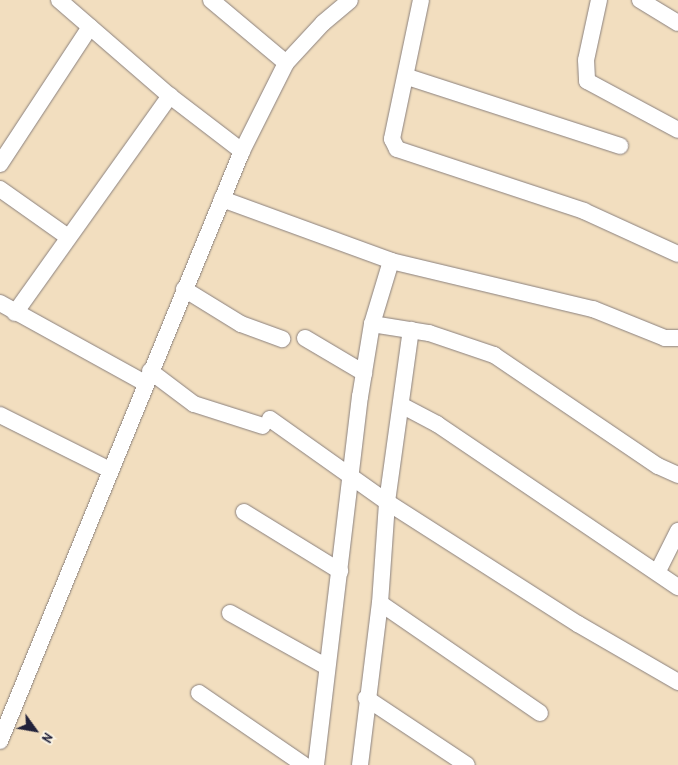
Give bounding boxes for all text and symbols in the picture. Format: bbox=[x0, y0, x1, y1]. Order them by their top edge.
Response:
north arrow bbox=[10, 705, 60, 755]
text: N bbox=[38, 730, 58, 746]

